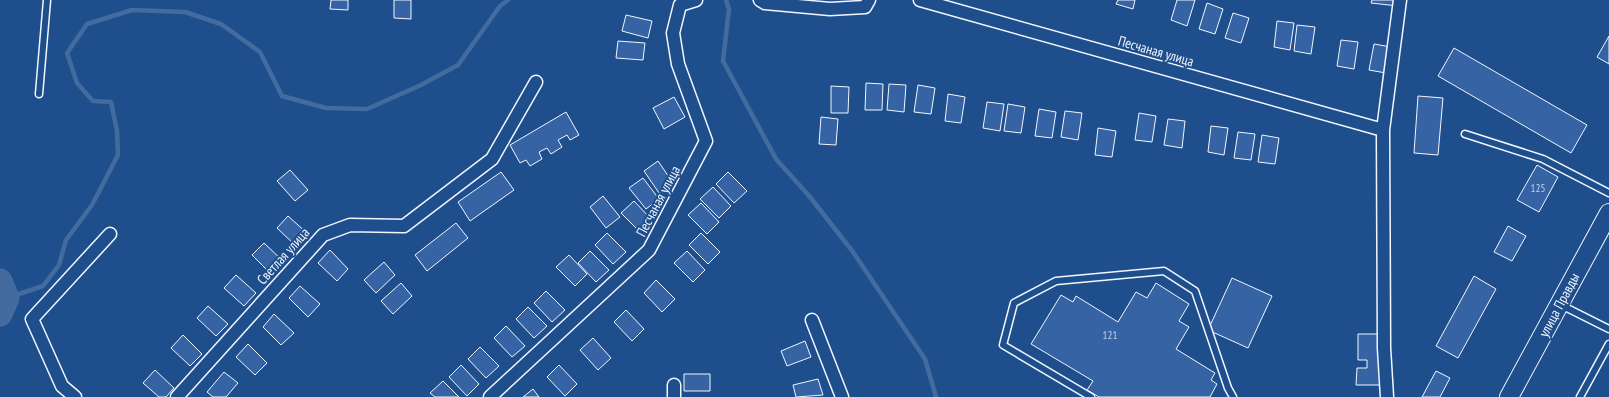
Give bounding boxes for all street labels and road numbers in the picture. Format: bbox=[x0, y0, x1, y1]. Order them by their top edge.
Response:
street label: Песчаная улица bbox=[1116, 32, 1196, 70]
street label: Песчаная улица bbox=[632, 162, 684, 240]
street label: Светлая улица bbox=[253, 224, 313, 288]
street label: улица Правды bbox=[1535, 270, 1583, 340]

